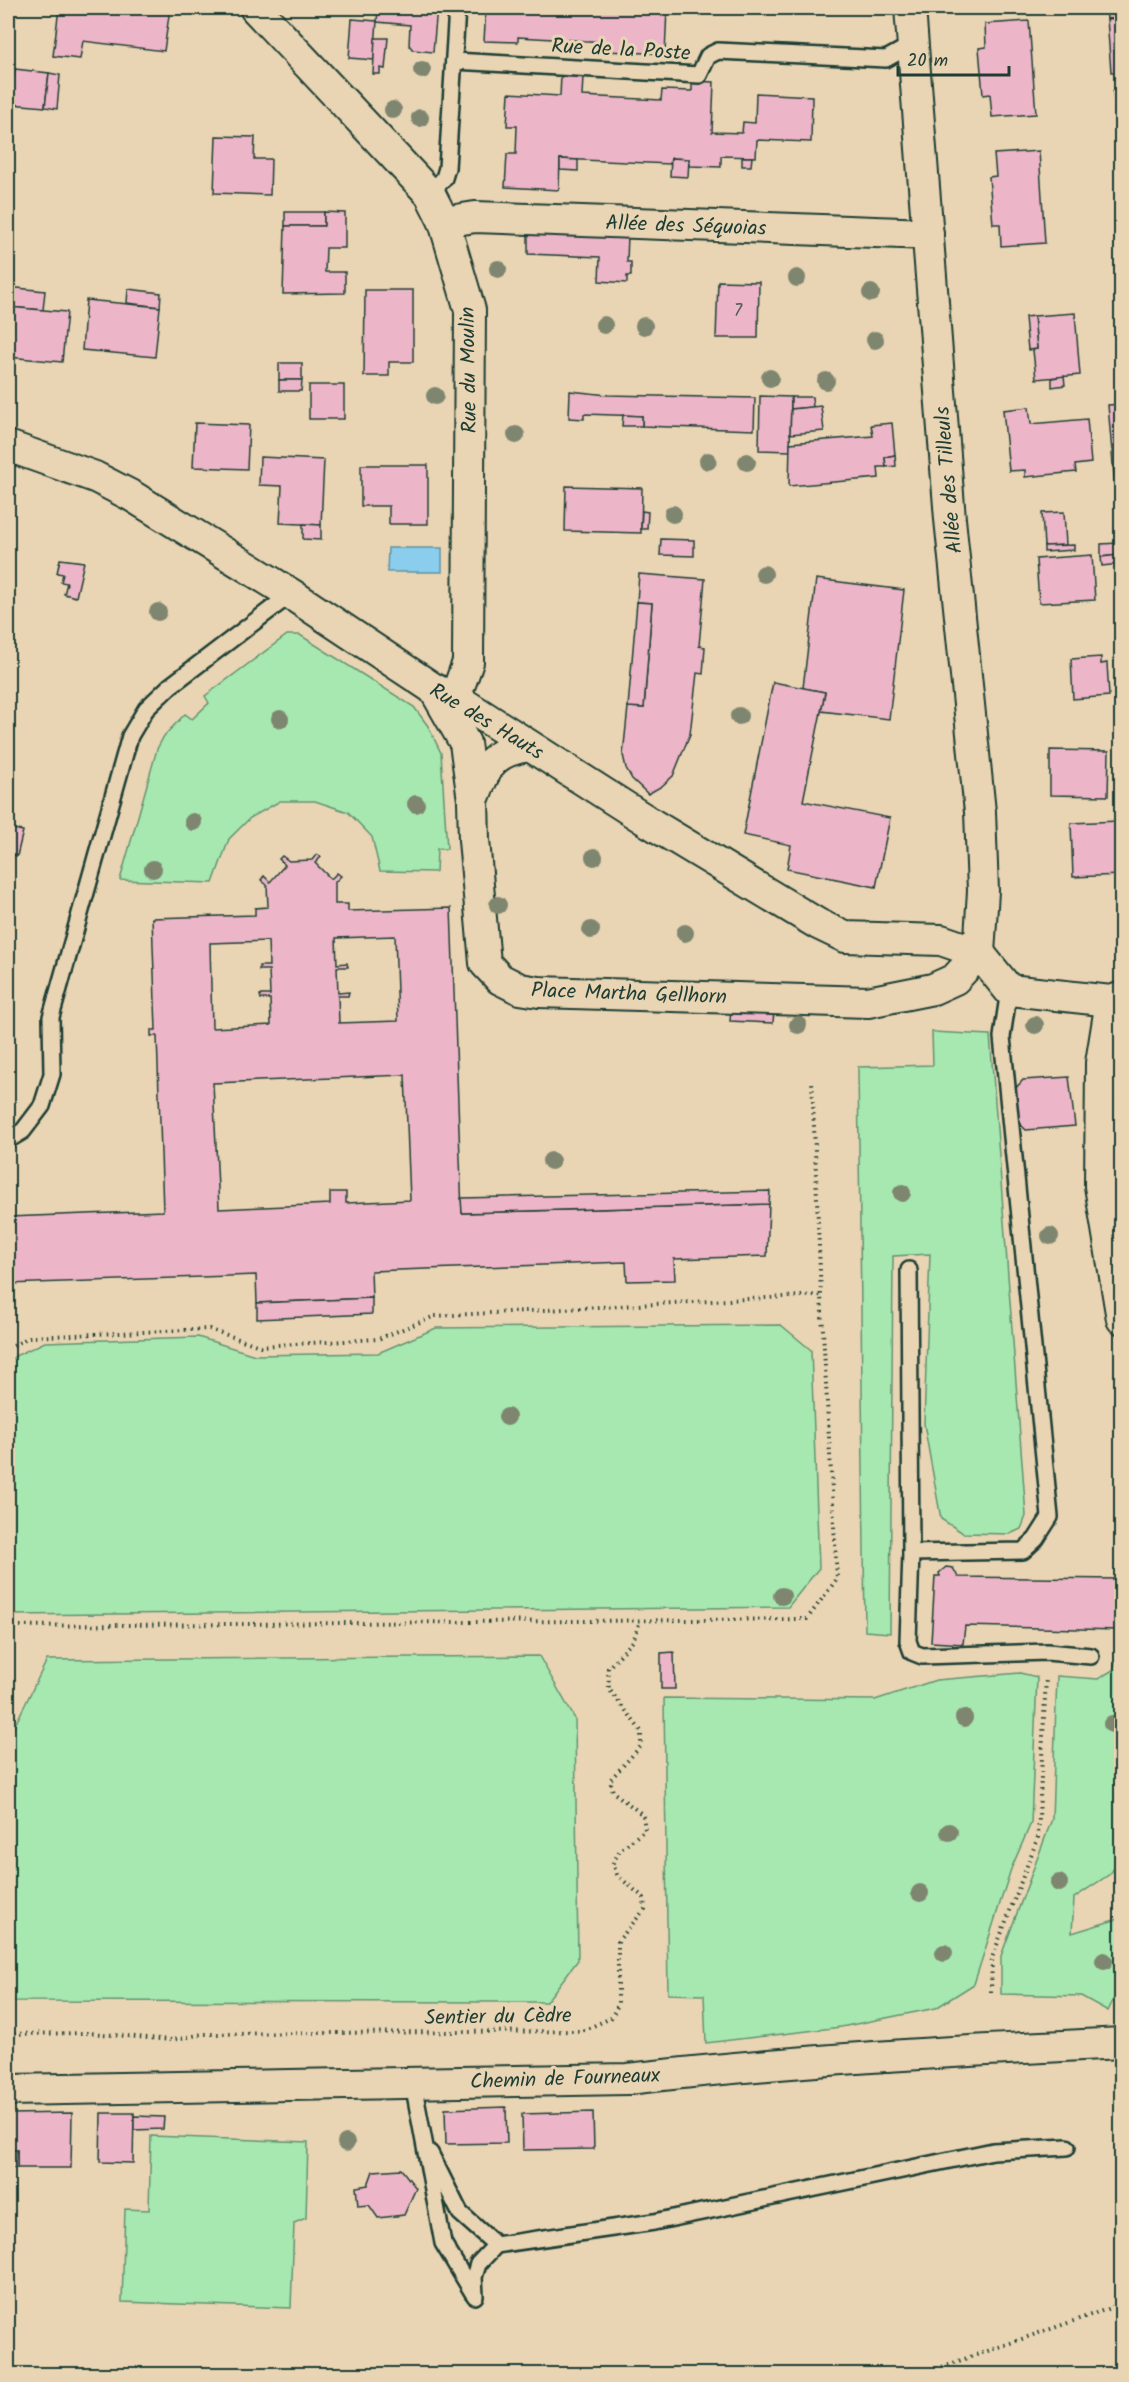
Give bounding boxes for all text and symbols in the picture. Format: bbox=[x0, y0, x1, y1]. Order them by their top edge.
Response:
street label: Rue de la Poste bbox=[550, 30, 692, 71]
scale bar bbox=[898, 39, 1009, 77]
text: 20 m bbox=[907, 47, 948, 76]
street label: Allée des Séquoias bbox=[605, 207, 767, 246]
house number: 7 bbox=[734, 297, 743, 326]
street label: Rue du Moulin bbox=[452, 306, 487, 434]
street label: Allée des Tilleuls bbox=[927, 405, 972, 555]
street label: Rue des Hauts bbox=[423, 675, 550, 770]
street label: Place Martha Gellhorn bbox=[530, 975, 728, 1014]
street label: Sentier du Cèdre bbox=[424, 2000, 573, 2035]
street label: Chemin de Fourneaux bbox=[469, 2060, 662, 2099]

